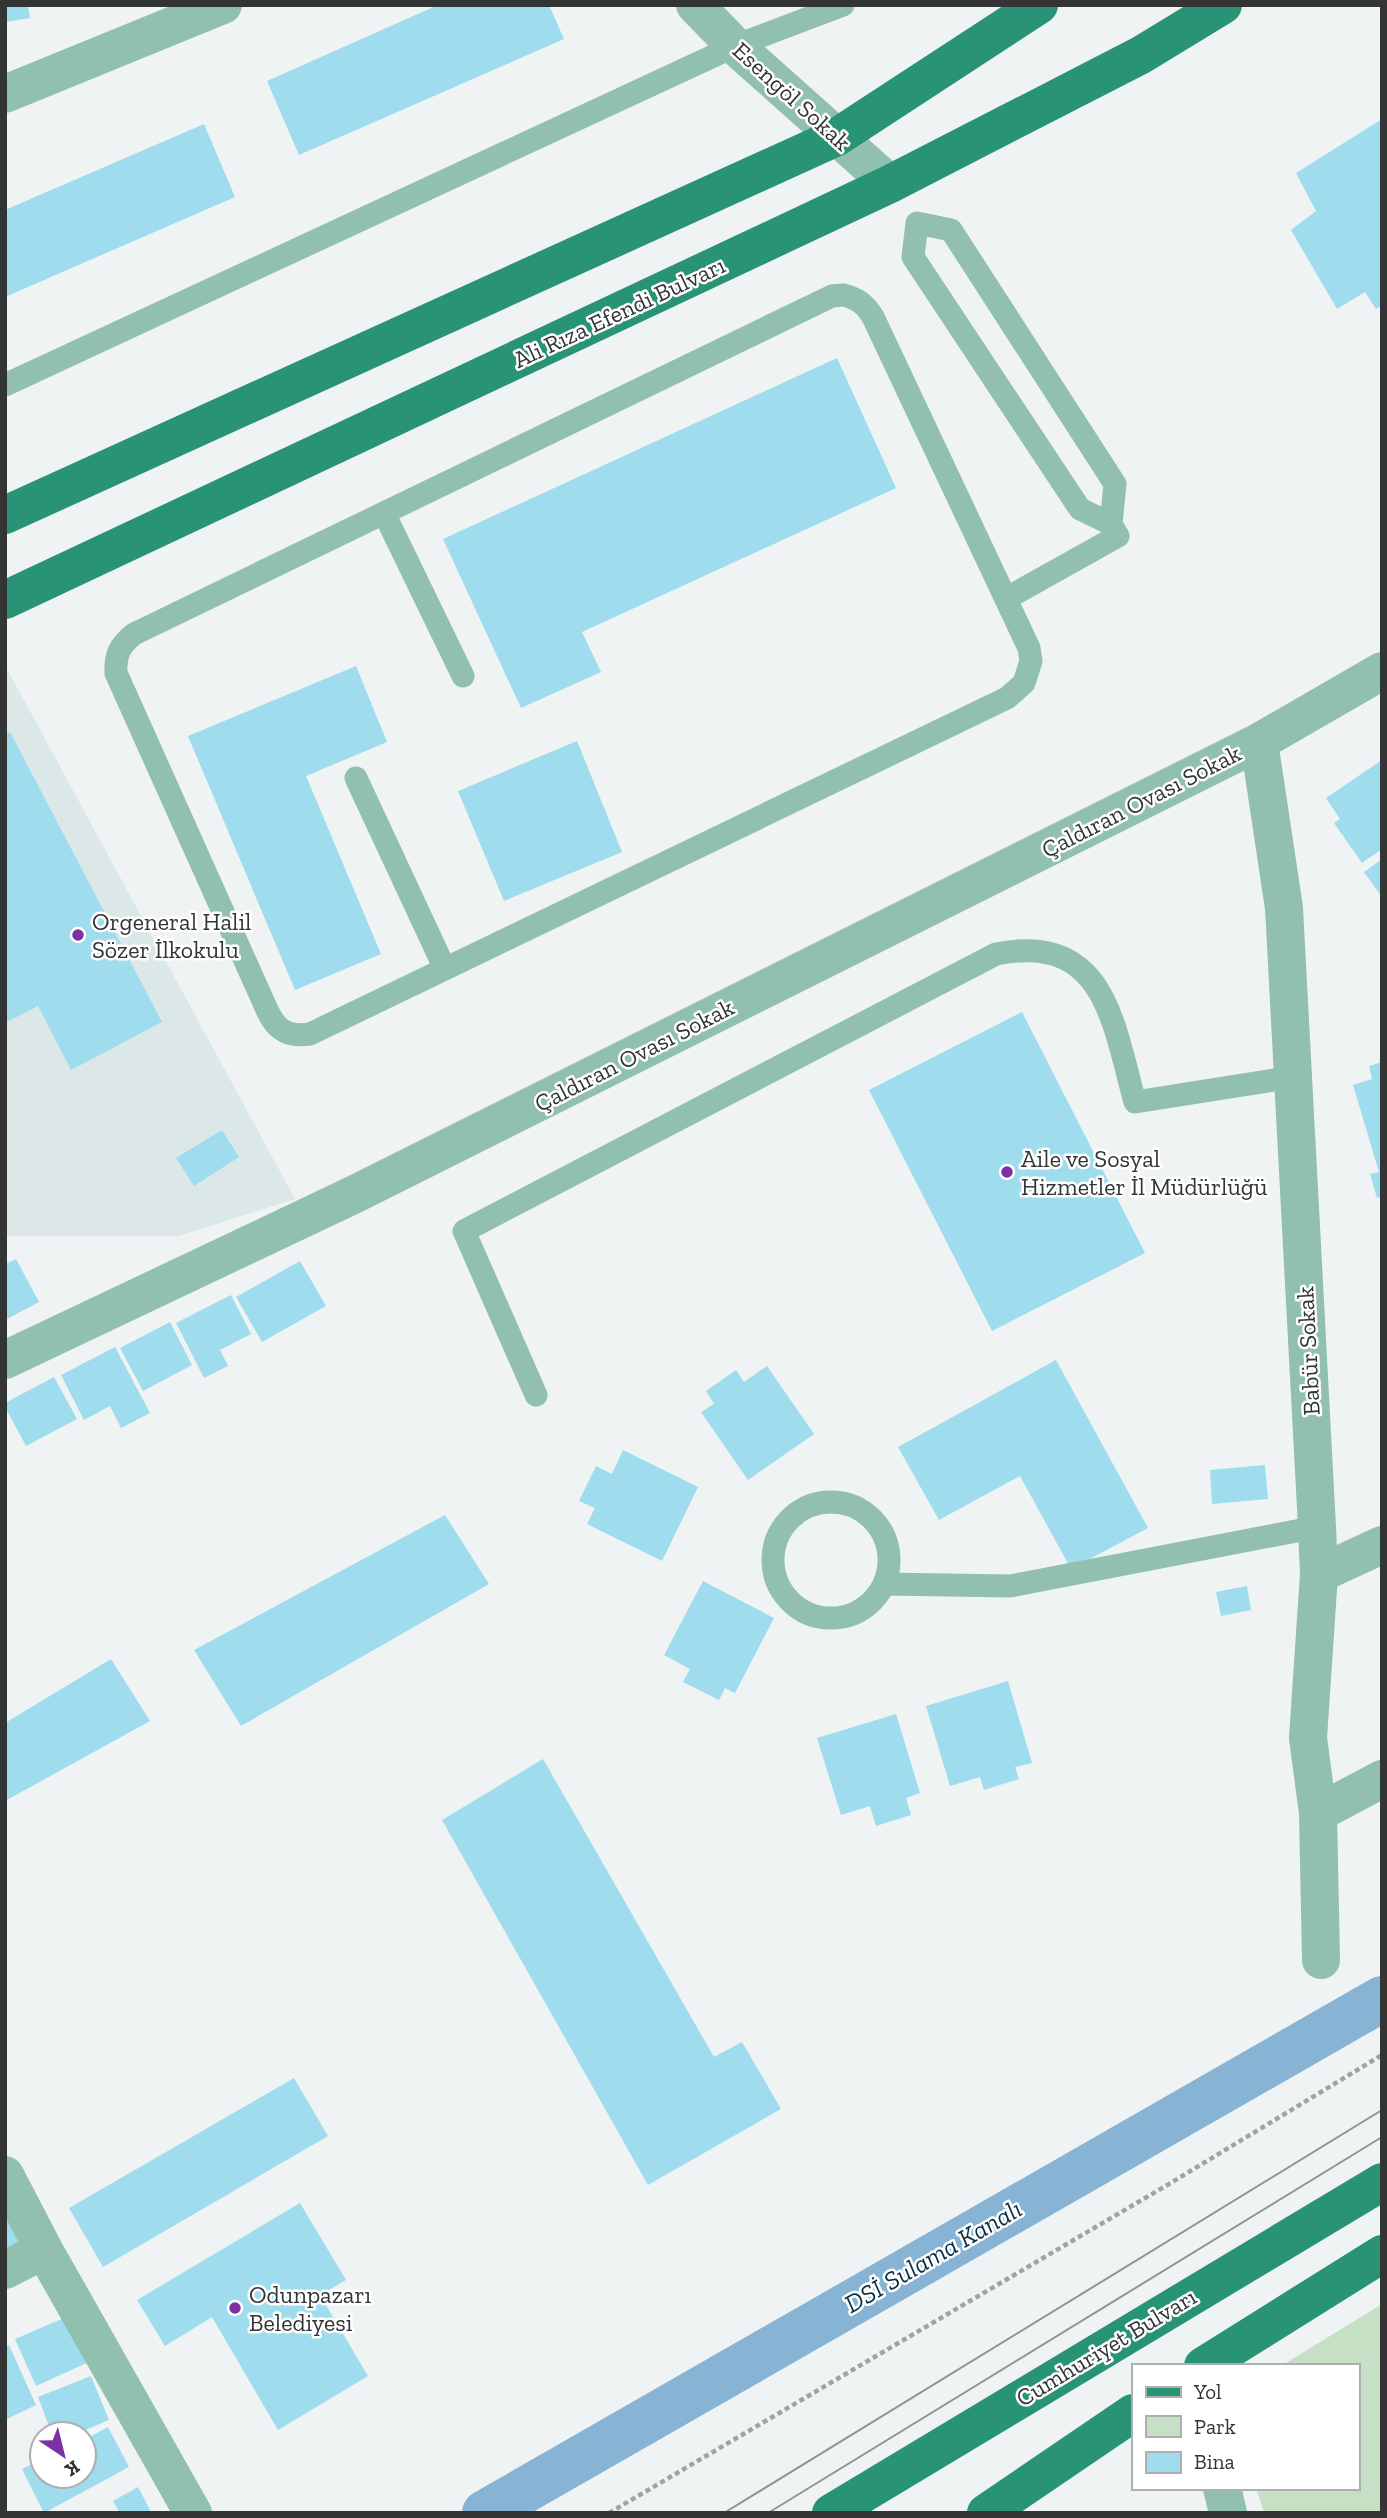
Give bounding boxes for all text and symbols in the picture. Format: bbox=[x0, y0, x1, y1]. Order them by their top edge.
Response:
street label: Esengöl Sokak bbox=[727, 36, 857, 157]
street label: Ali Rıza Efendi Bulvarı bbox=[508, 250, 730, 374]
street label: Çaldıran Ovası Sokak bbox=[1036, 738, 1246, 864]
place label: Orgeneral Halil Sözer İlkokulu bbox=[92, 907, 252, 964]
marker: Orgeneral Halil Sözer İlkokulu bbox=[70, 927, 86, 943]
street label: Çaldıran Ovası Sokak bbox=[529, 992, 739, 1118]
place label: Aile ve Sosyal Hizmetler İl Müdürlüğü bbox=[1021, 1144, 1268, 1201]
marker: Aile ve Sosyal Hizmetler İl Müdürlüğü bbox=[999, 1164, 1015, 1180]
street label: Babür Sokak bbox=[1290, 1285, 1326, 1416]
water label: DSİ Sulama Kanalı bbox=[839, 2192, 1027, 2320]
place label: Odunpazarı Belediyesi bbox=[249, 2280, 371, 2337]
street label: Cumhuriyet Bulvarı bbox=[1011, 2282, 1202, 2412]
marker: Odunpazarı Belediyesi bbox=[227, 2300, 243, 2316]
legend bbox=[1132, 2364, 1359, 2490]
text: Yol bbox=[1193, 2379, 1222, 2404]
text: Park bbox=[1194, 2414, 1236, 2439]
north arrow bbox=[28, 2420, 98, 2490]
text: Bina bbox=[1194, 2449, 1235, 2474]
text: K bbox=[60, 2455, 84, 2482]

